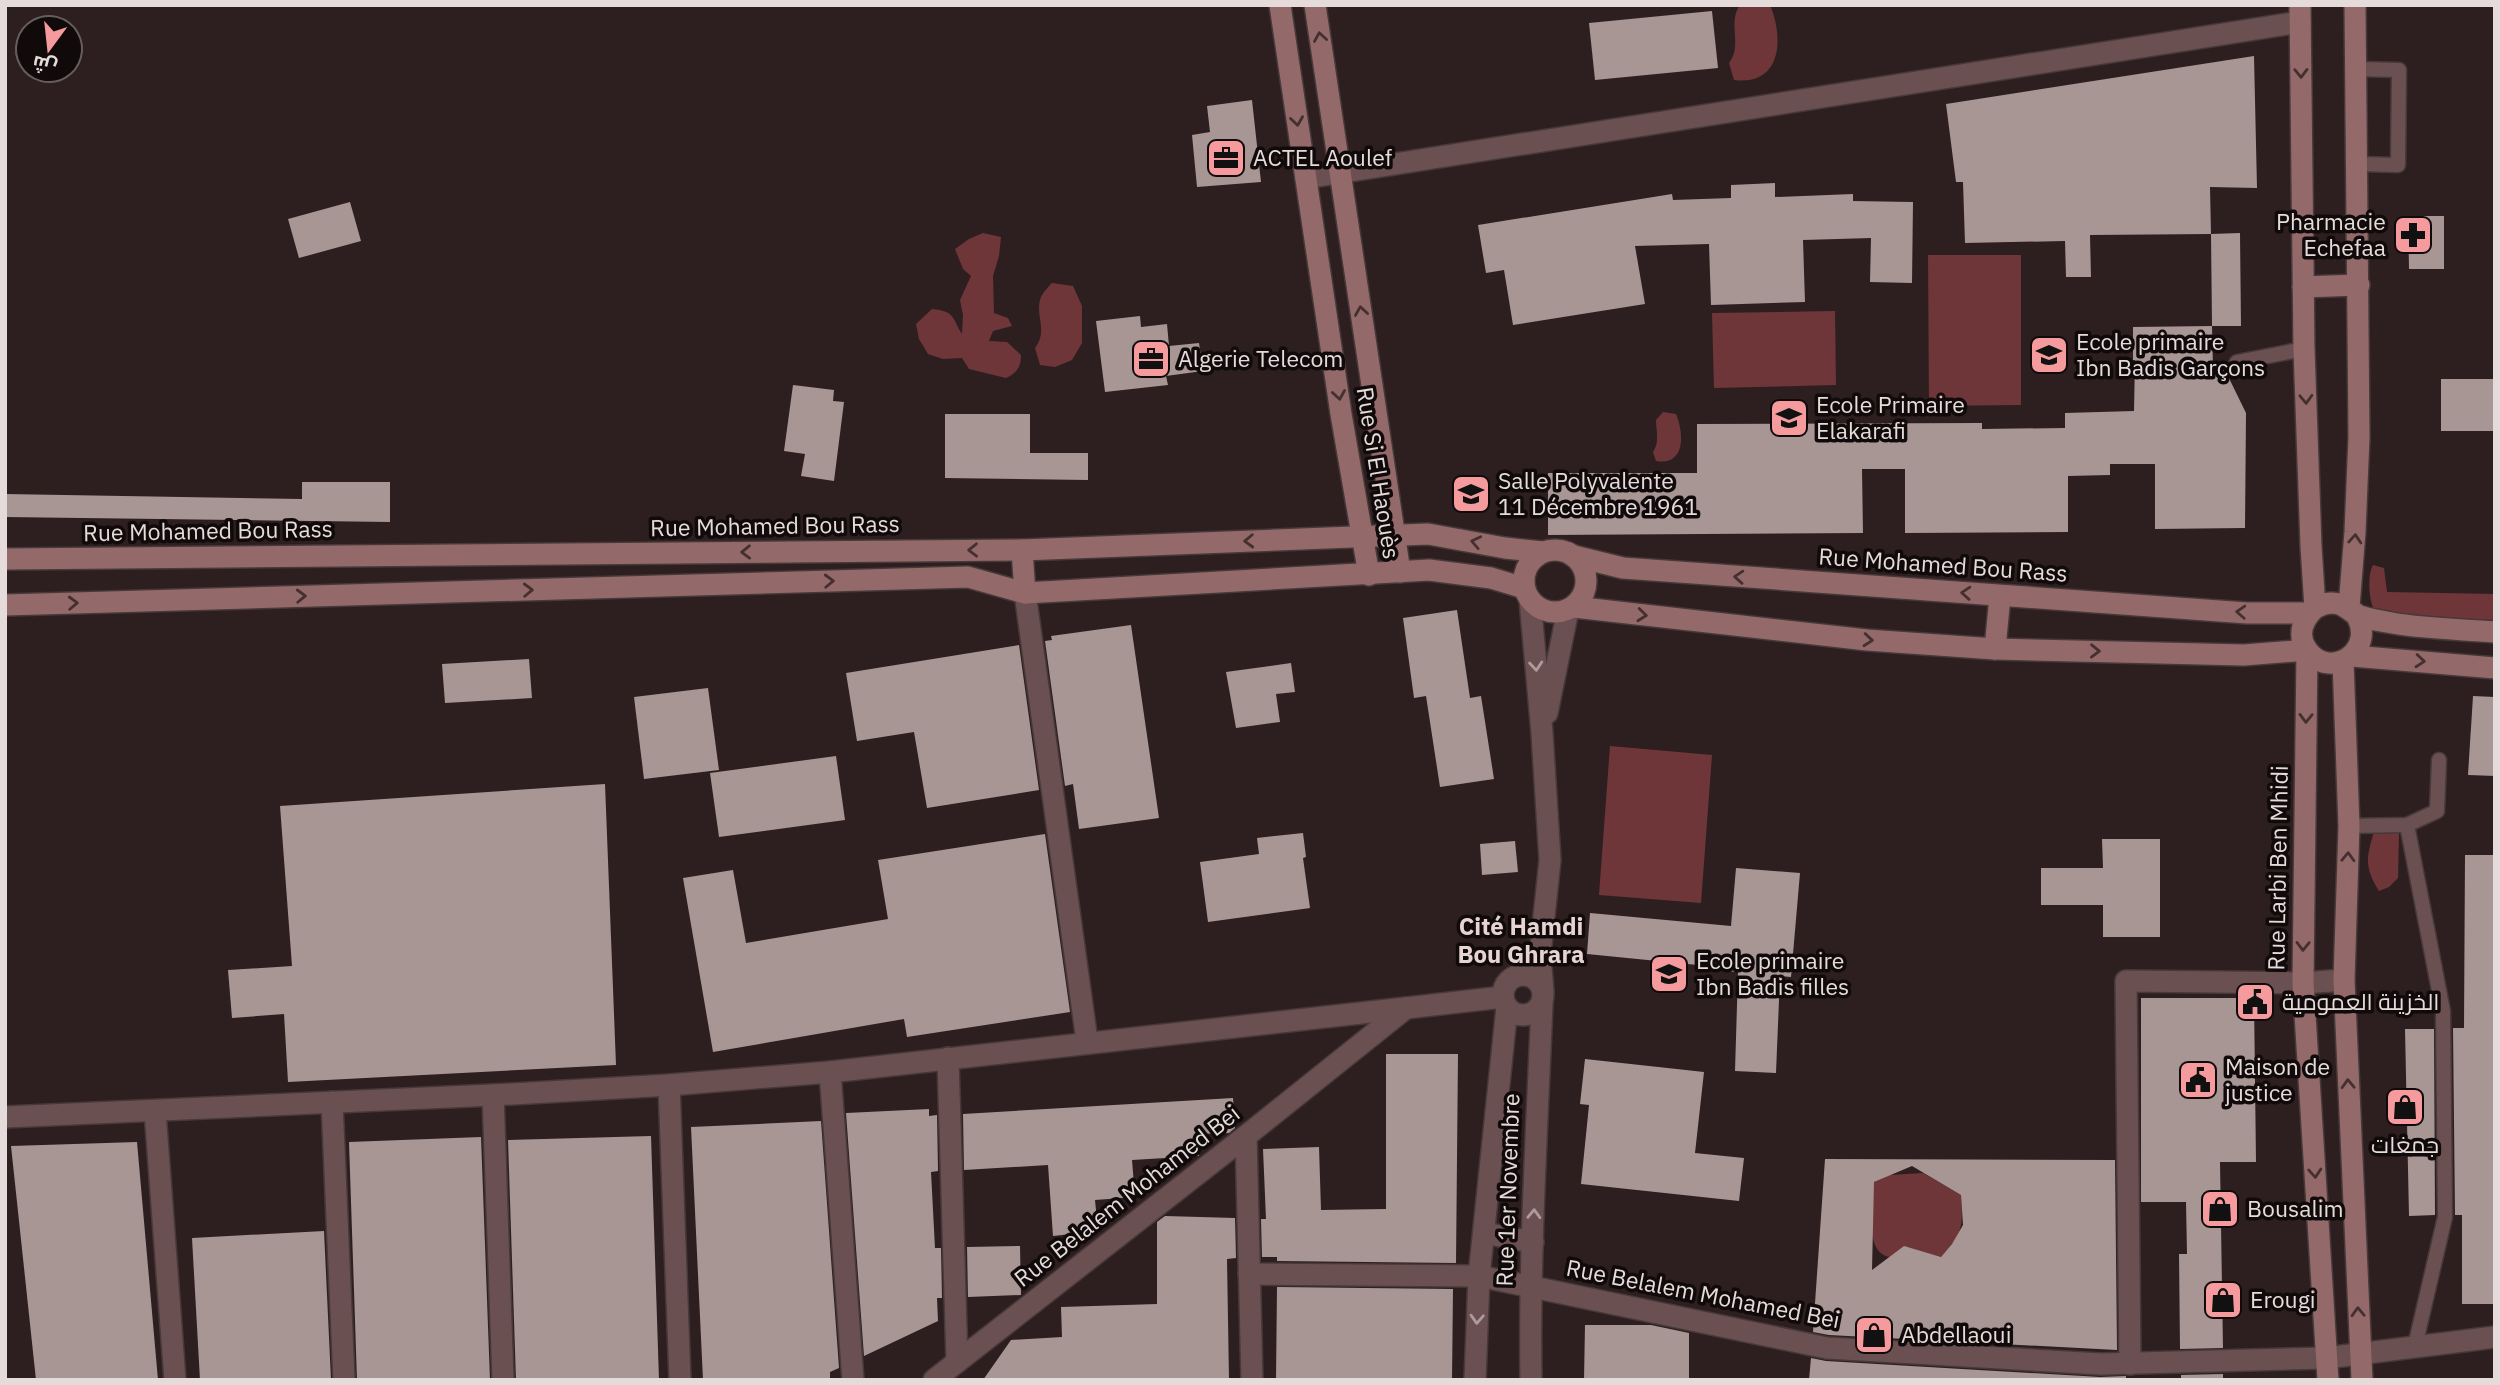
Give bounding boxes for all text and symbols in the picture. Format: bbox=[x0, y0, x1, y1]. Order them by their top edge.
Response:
north arrow bbox=[14, 14, 84, 84]
one-way arrow bbox=[1313, 32, 1328, 43]
text: ش bbox=[30, 51, 59, 80]
one-way arrow bbox=[2293, 68, 2308, 79]
one-way arrow bbox=[1290, 115, 1305, 127]
office icon: ACTEL Aoulef bbox=[1205, 137, 1247, 179]
place label: ACTEL Aoulef bbox=[1253, 142, 1392, 172]
place label: Pharmacie Echefaa bbox=[2276, 206, 2386, 262]
pharmacy icon: Pharmacie Echefaa bbox=[2392, 214, 2434, 256]
one-way arrow bbox=[1353, 305, 1368, 317]
place label: Ecole primaire Ibn Badis Garçons bbox=[2076, 326, 2265, 382]
school or university icon: Ecole primaire Ibn Badis Garçons bbox=[2028, 334, 2070, 376]
office icon: Algerie Telecom bbox=[1130, 338, 1172, 380]
place label: Algerie Telecom bbox=[1178, 343, 1343, 373]
street label: Rue Si El Haouès bbox=[1351, 385, 1407, 561]
one-way arrow bbox=[1331, 389, 1346, 401]
place label: Ecole Primaire Elakarafi bbox=[1816, 389, 1965, 445]
one-way arrow bbox=[2298, 394, 2313, 405]
school or university icon: Ecole Primaire Elakarafi bbox=[1768, 397, 1810, 439]
place label: Salle Polyvalente 11 Décembre 1961 bbox=[1498, 465, 1698, 521]
school or university icon: Salle Polyvalente 11 Décembre 1961 bbox=[1450, 473, 1492, 515]
street label: Rue Mohamed Bou Rass bbox=[650, 508, 900, 542]
street label: Rue Mohamed Bou Rass bbox=[83, 513, 333, 547]
one-way arrow bbox=[1244, 533, 1255, 548]
one-way arrow bbox=[2347, 534, 2362, 545]
one-way arrow bbox=[1470, 535, 1482, 550]
street label: Rue Mohamed Bou Rass bbox=[1817, 540, 2069, 588]
one-way arrow bbox=[967, 542, 978, 558]
one-way arrow bbox=[740, 544, 750, 560]
one-way arrow bbox=[1733, 570, 1744, 585]
one-way arrow bbox=[824, 574, 835, 589]
one-way arrow bbox=[523, 582, 534, 597]
one-way arrow bbox=[1960, 586, 1971, 601]
one-way arrow bbox=[296, 589, 307, 604]
one-way arrow bbox=[68, 595, 79, 610]
one-way arrow bbox=[2236, 605, 2247, 620]
one-way arrow bbox=[1636, 607, 1648, 622]
one-way arrow bbox=[1863, 632, 1874, 647]
one-way arrow bbox=[2090, 644, 2101, 659]
one-way arrow bbox=[2414, 654, 2426, 669]
one-way arrow bbox=[1528, 661, 1543, 672]
one-way arrow bbox=[2298, 714, 2314, 724]
street label: Rue Larbi Ben Mhidi bbox=[2260, 765, 2294, 971]
one-way arrow bbox=[2340, 851, 2355, 862]
district label: Cité Hamdi Bou Ghrara bbox=[1457, 910, 1585, 970]
one-way arrow bbox=[2296, 941, 2311, 952]
place label: Ecole primaire Ibn Badis filles bbox=[1696, 945, 1849, 1001]
school or university icon: Ecole primaire Ibn Badis filles bbox=[1648, 953, 1690, 995]
public building icon: الخزينة العمومية bbox=[2234, 981, 2276, 1023]
place label: الخزينة العمومية bbox=[2282, 986, 2440, 1016]
place label: Maison de justice bbox=[2225, 1051, 2330, 1107]
public building icon: Maison de justice bbox=[2177, 1059, 2219, 1101]
one-way arrow bbox=[2341, 1079, 2356, 1090]
shop icon: جمغات bbox=[2384, 1086, 2426, 1128]
street label: Rue 1er Novembre bbox=[1489, 1093, 1525, 1287]
street label: Rue Belalem Mohamed Bei bbox=[1008, 1098, 1245, 1293]
place label: جمغات bbox=[2371, 1129, 2439, 1159]
one-way arrow bbox=[2307, 1168, 2322, 1179]
shop icon: Bousalim bbox=[2199, 1188, 2241, 1230]
place label: Bousalim bbox=[2247, 1193, 2344, 1223]
one-way arrow bbox=[1527, 1208, 1542, 1219]
street label: Rue Belalem Mohamed Bei bbox=[1564, 1252, 1843, 1334]
shop icon: Erougi bbox=[2202, 1279, 2244, 1321]
place label: Erougi bbox=[2250, 1284, 2316, 1314]
one-way arrow bbox=[2351, 1306, 2366, 1317]
one-way arrow bbox=[1470, 1313, 1485, 1324]
shop icon: Abdellaoui bbox=[1853, 1314, 1895, 1356]
place label: Abdellaoui bbox=[1901, 1319, 2011, 1349]

